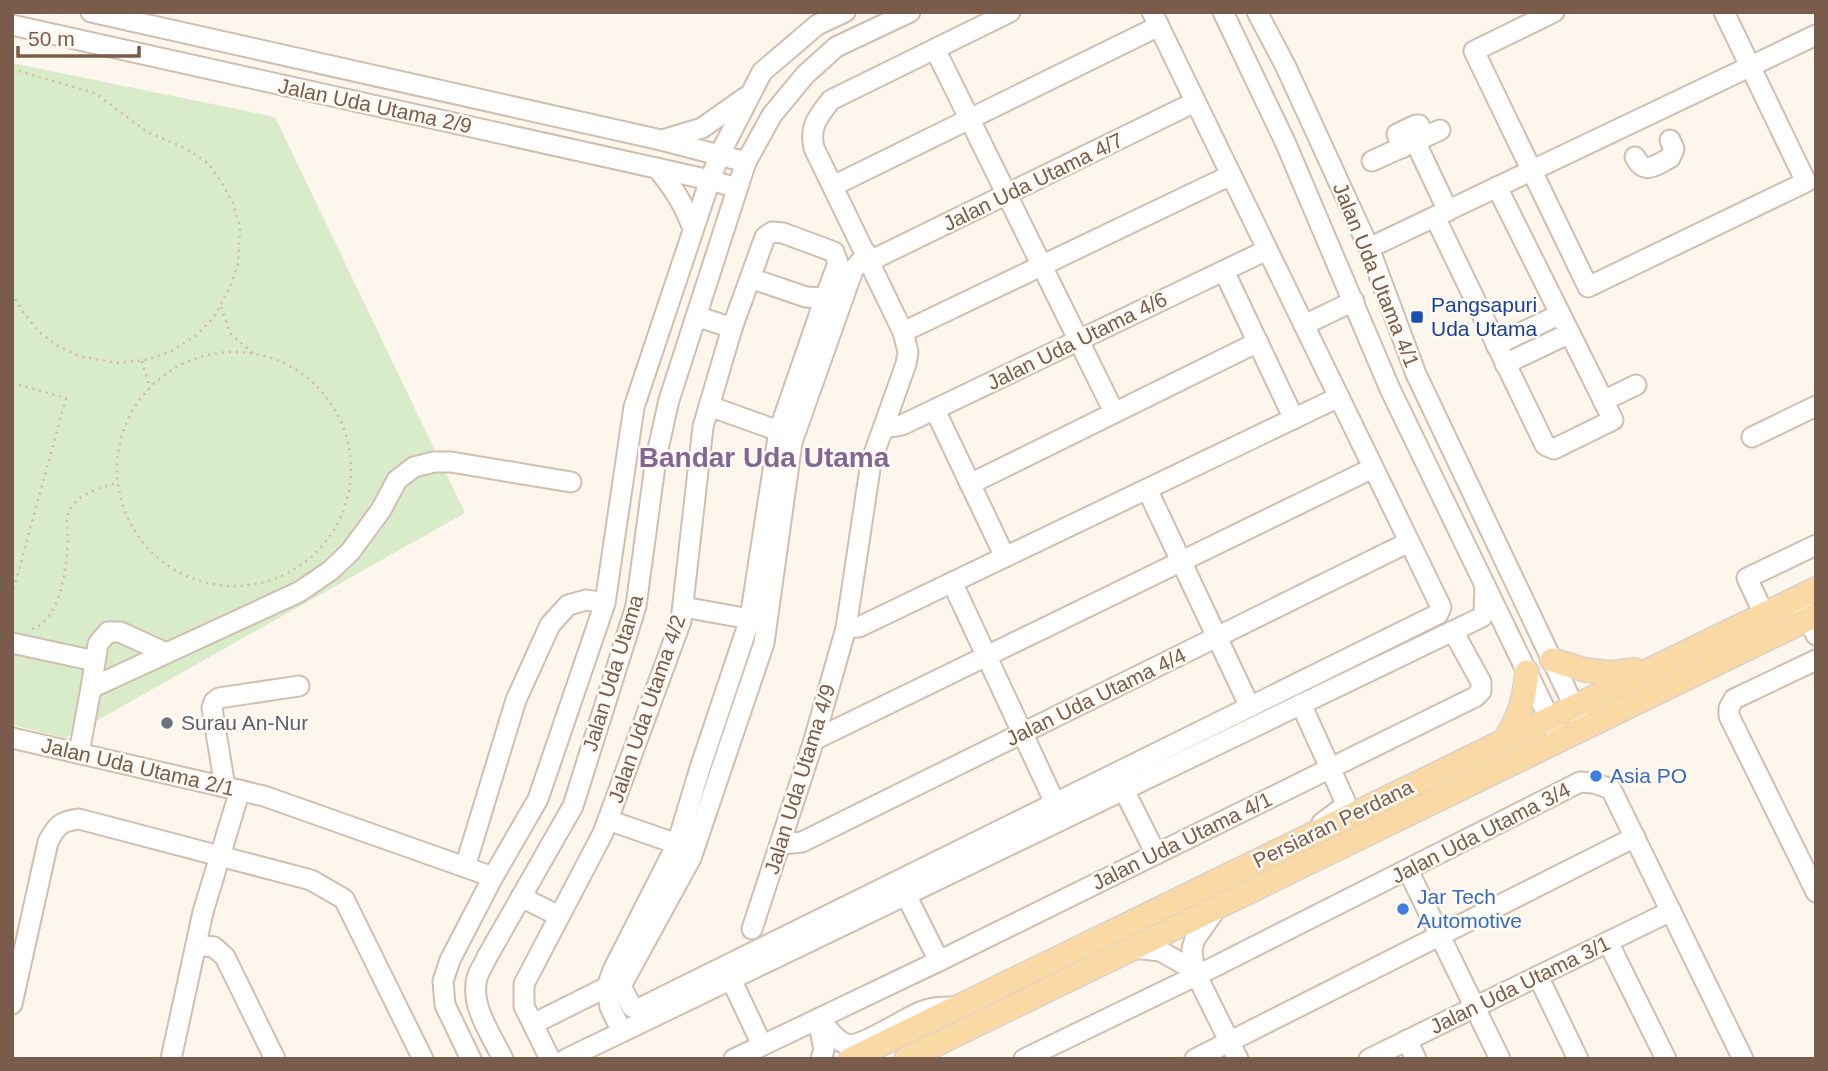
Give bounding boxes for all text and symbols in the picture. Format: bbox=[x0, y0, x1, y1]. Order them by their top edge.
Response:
scale bar bbox=[18, 14, 138, 58]
text: 50 m bbox=[28, 27, 75, 50]
street label: Jalan Uda Utama 2/9 bbox=[276, 74, 474, 137]
street label: Jalan Uda Utama 4/7 bbox=[939, 128, 1126, 235]
street label: Jalan Uda Utama 4/1 bbox=[1329, 179, 1424, 371]
street label: Jalan Uda Utama 4/6 bbox=[983, 287, 1170, 394]
place label: Pangsapuri Uda Utama bbox=[1431, 293, 1538, 340]
marker: Pangsapuri Uda Utama bbox=[1409, 309, 1425, 325]
district label: Bandar Uda Utama bbox=[639, 442, 890, 473]
street label: Jalan Uda Utama bbox=[578, 592, 647, 754]
street label: Jalan Uda Utama 4/2 bbox=[604, 612, 690, 806]
street label: Jalan Uda Utama 4/4 bbox=[1002, 643, 1190, 750]
street label: Jalan Uda Utama 4/9 bbox=[760, 681, 839, 877]
place label: Surau An-Nur bbox=[181, 711, 308, 734]
marker: Surau An-Nur bbox=[159, 715, 175, 731]
street label: Jalan Uda Utama 2/1 bbox=[39, 733, 237, 800]
place label: Asia PO bbox=[1610, 764, 1687, 787]
marker: Asia PO bbox=[1588, 768, 1604, 784]
street label: Persiaran Perdana bbox=[1249, 775, 1417, 872]
street label: Jalan Uda Utama 3/4 bbox=[1388, 777, 1574, 888]
street label: Jalan Uda Utama 4/1 bbox=[1088, 787, 1275, 894]
place label: Jar Tech Automotive bbox=[1417, 885, 1522, 932]
marker: Jar Tech Automotive bbox=[1395, 901, 1411, 917]
street label: Jalan Uda Utama 3/1 bbox=[1426, 931, 1613, 1038]

